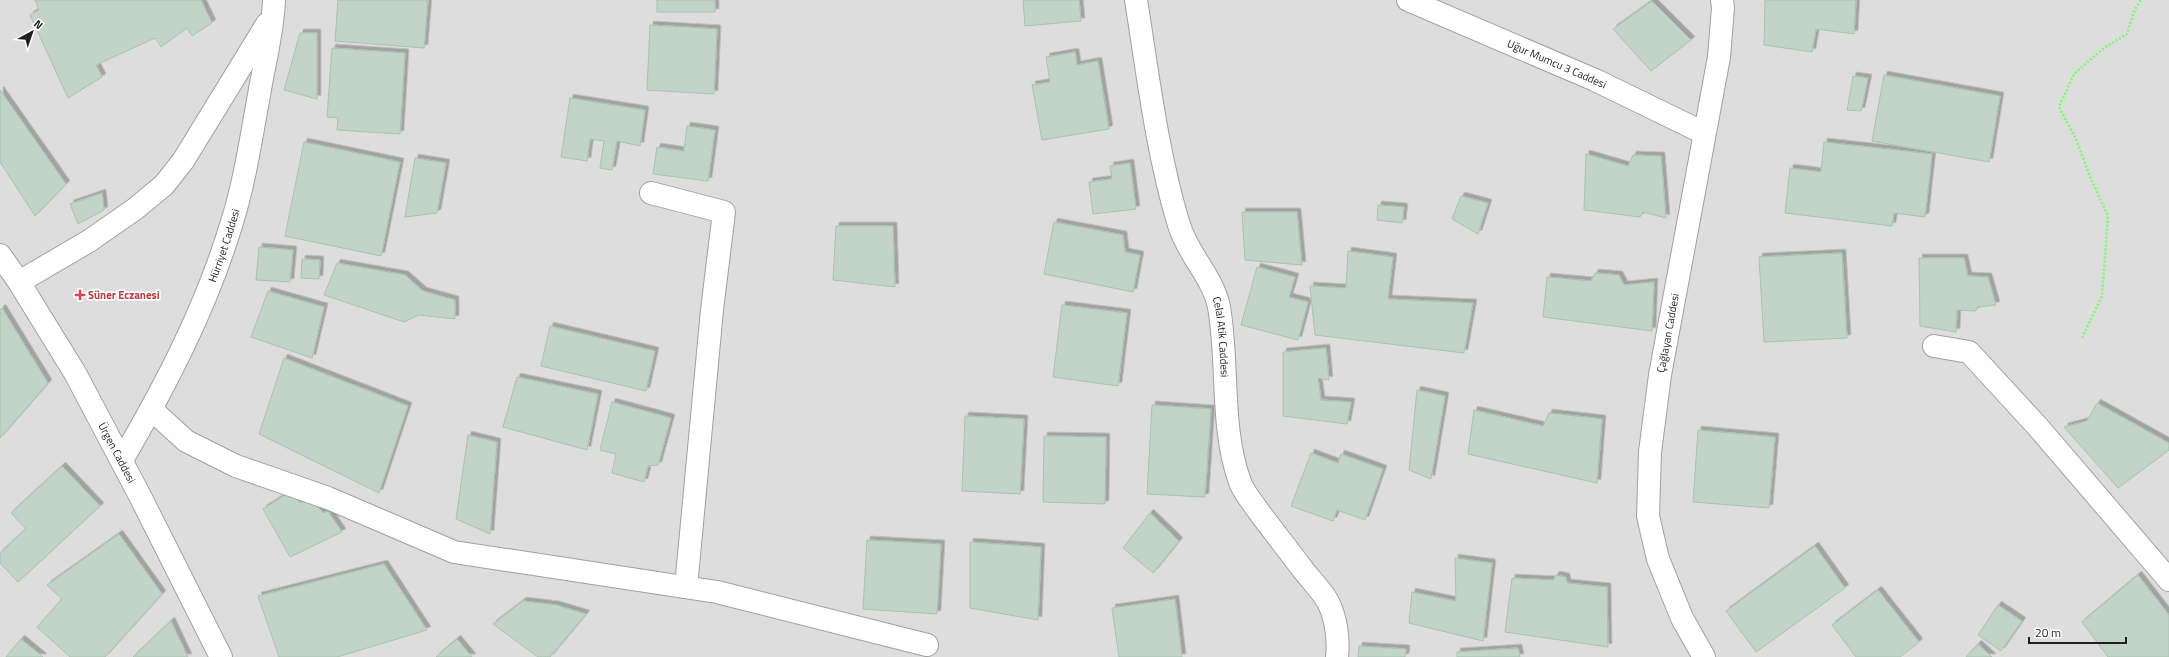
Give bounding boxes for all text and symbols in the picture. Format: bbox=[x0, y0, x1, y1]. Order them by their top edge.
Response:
north arrow bbox=[12, 12, 52, 52]
text: N bbox=[30, 16, 46, 33]
street label: Uğur Mumcu 3 Caddesi bbox=[1505, 35, 1609, 92]
street label: Hürriyet Caddesi bbox=[204, 207, 244, 285]
place label: Süner Eczanesi bbox=[88, 287, 160, 303]
marker: Süner Eczanesi bbox=[75, 290, 85, 300]
street label: Çağlayan Caddesi bbox=[1653, 292, 1683, 374]
street label: Celal Atik Caddesi bbox=[1209, 295, 1233, 378]
street label: Ürgen Caddesi bbox=[94, 419, 140, 486]
scale bar bbox=[2029, 619, 2126, 645]
text: 20 m bbox=[2035, 623, 2061, 642]

